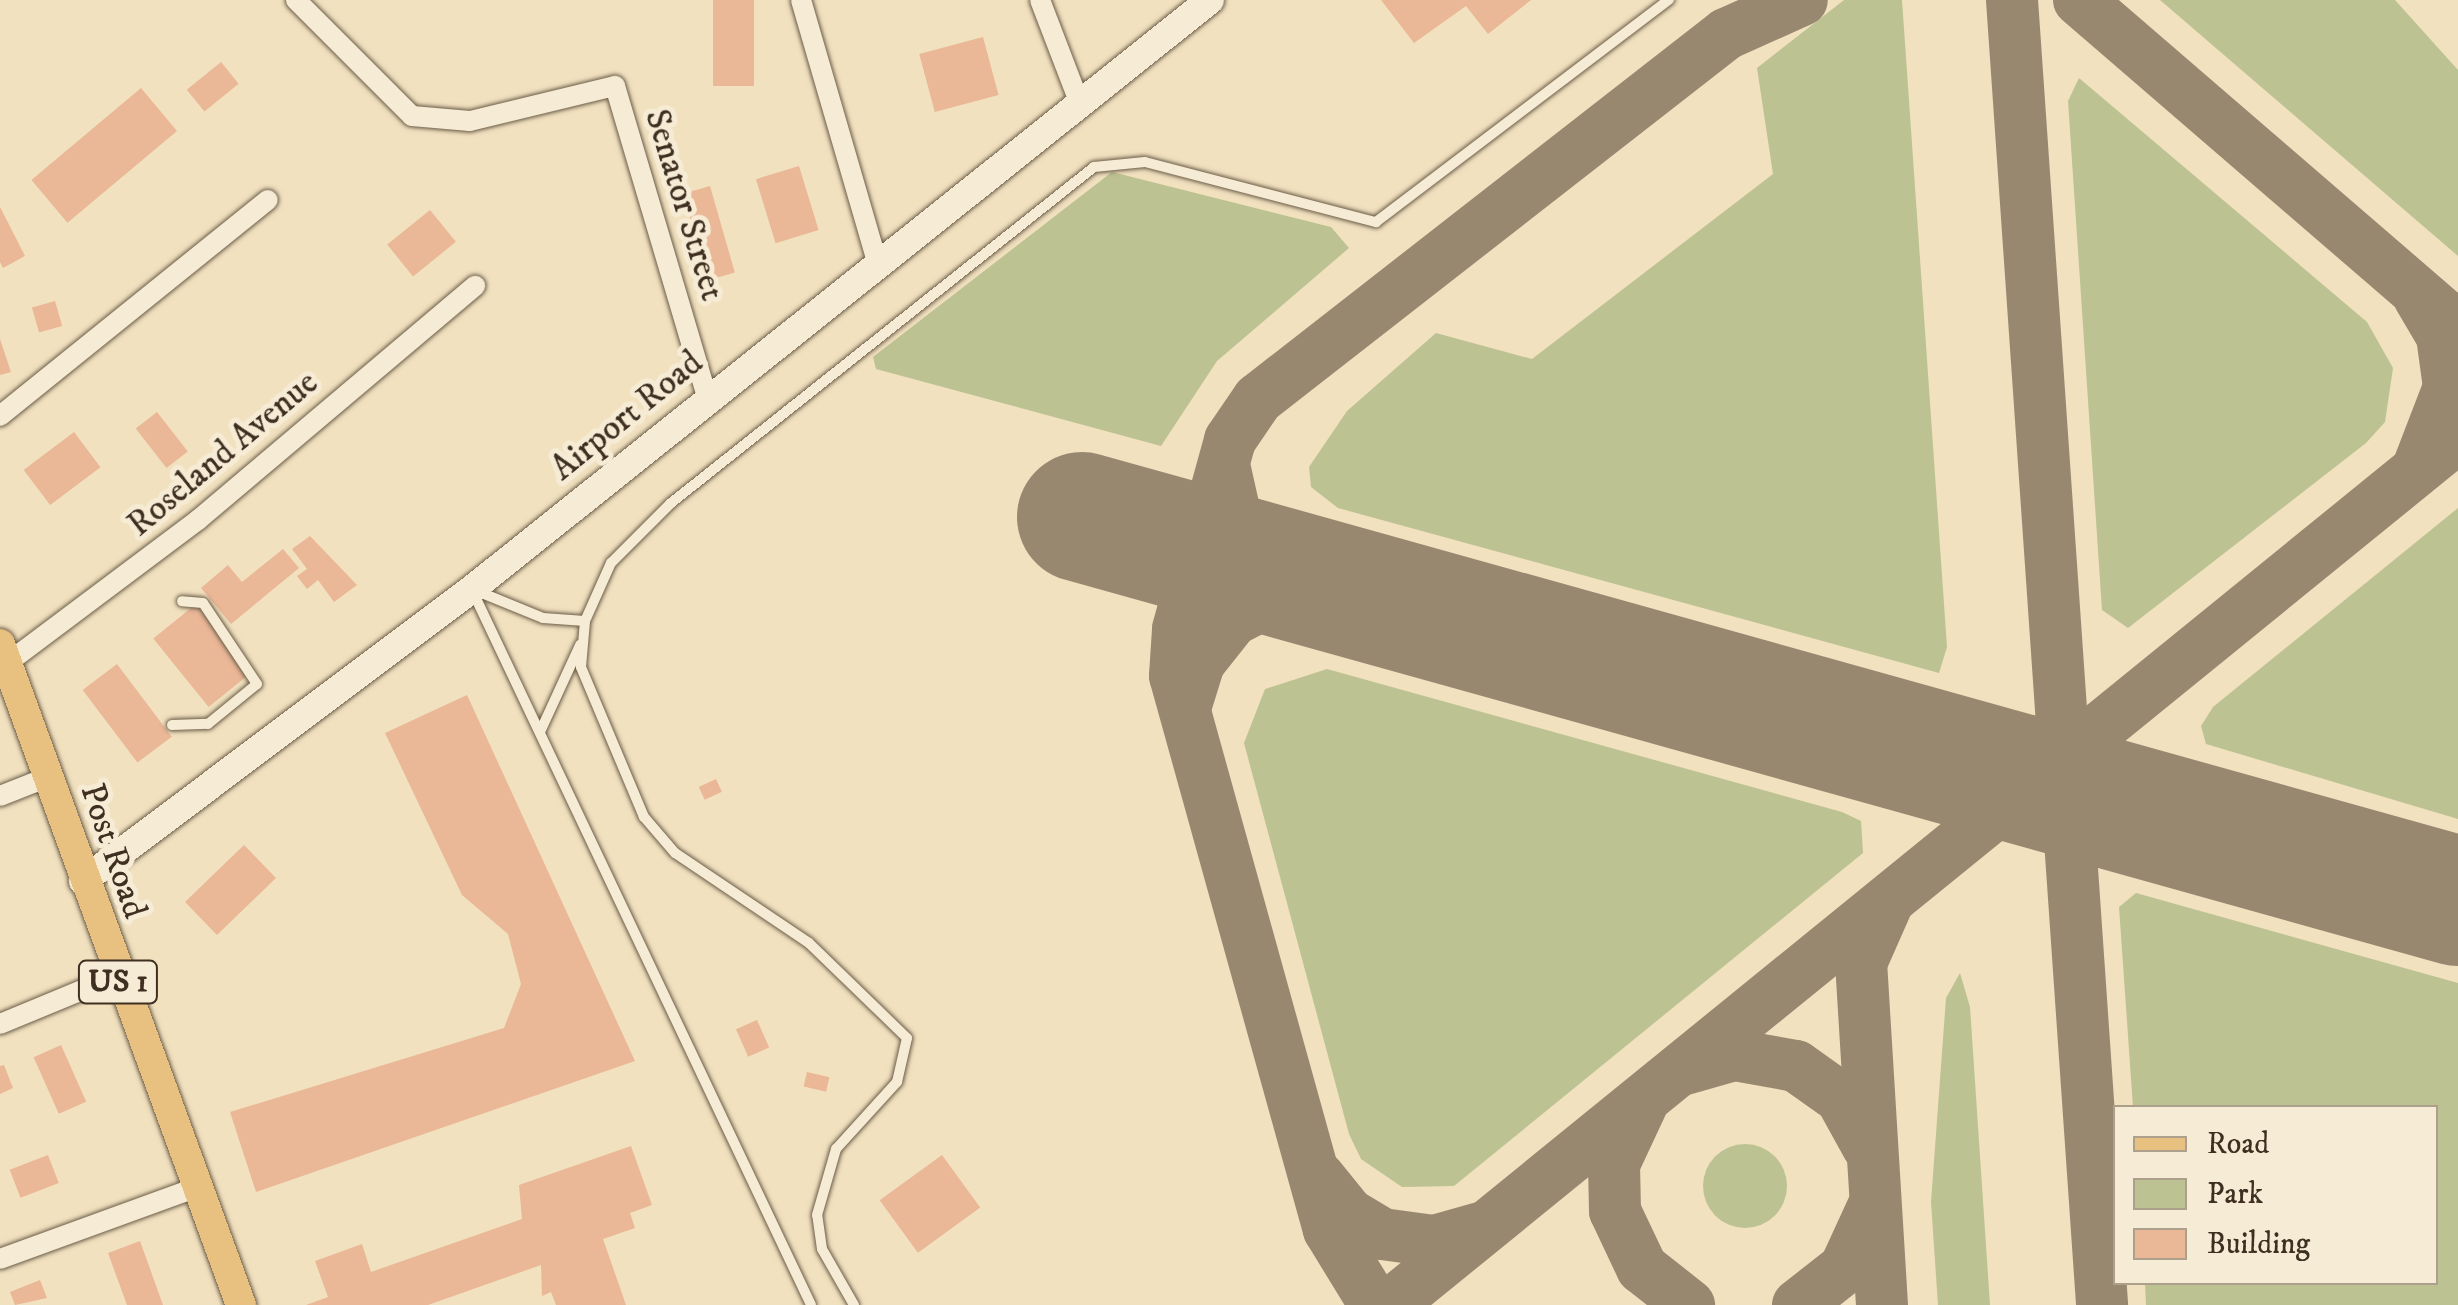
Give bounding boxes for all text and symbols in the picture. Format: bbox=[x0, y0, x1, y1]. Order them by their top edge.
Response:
street label: Senator Street bbox=[635, 104, 733, 306]
street label: Airport Road bbox=[543, 342, 711, 490]
street label: Roseland Avenue bbox=[119, 362, 327, 546]
street label: Post Road bbox=[70, 778, 156, 924]
road number: US 1 bbox=[76, 955, 160, 1009]
legend bbox=[2113, 1105, 2438, 1285]
text: Road bbox=[2207, 1126, 2269, 1163]
text: Park bbox=[2207, 1176, 2263, 1213]
text: Building bbox=[2207, 1226, 2310, 1263]

